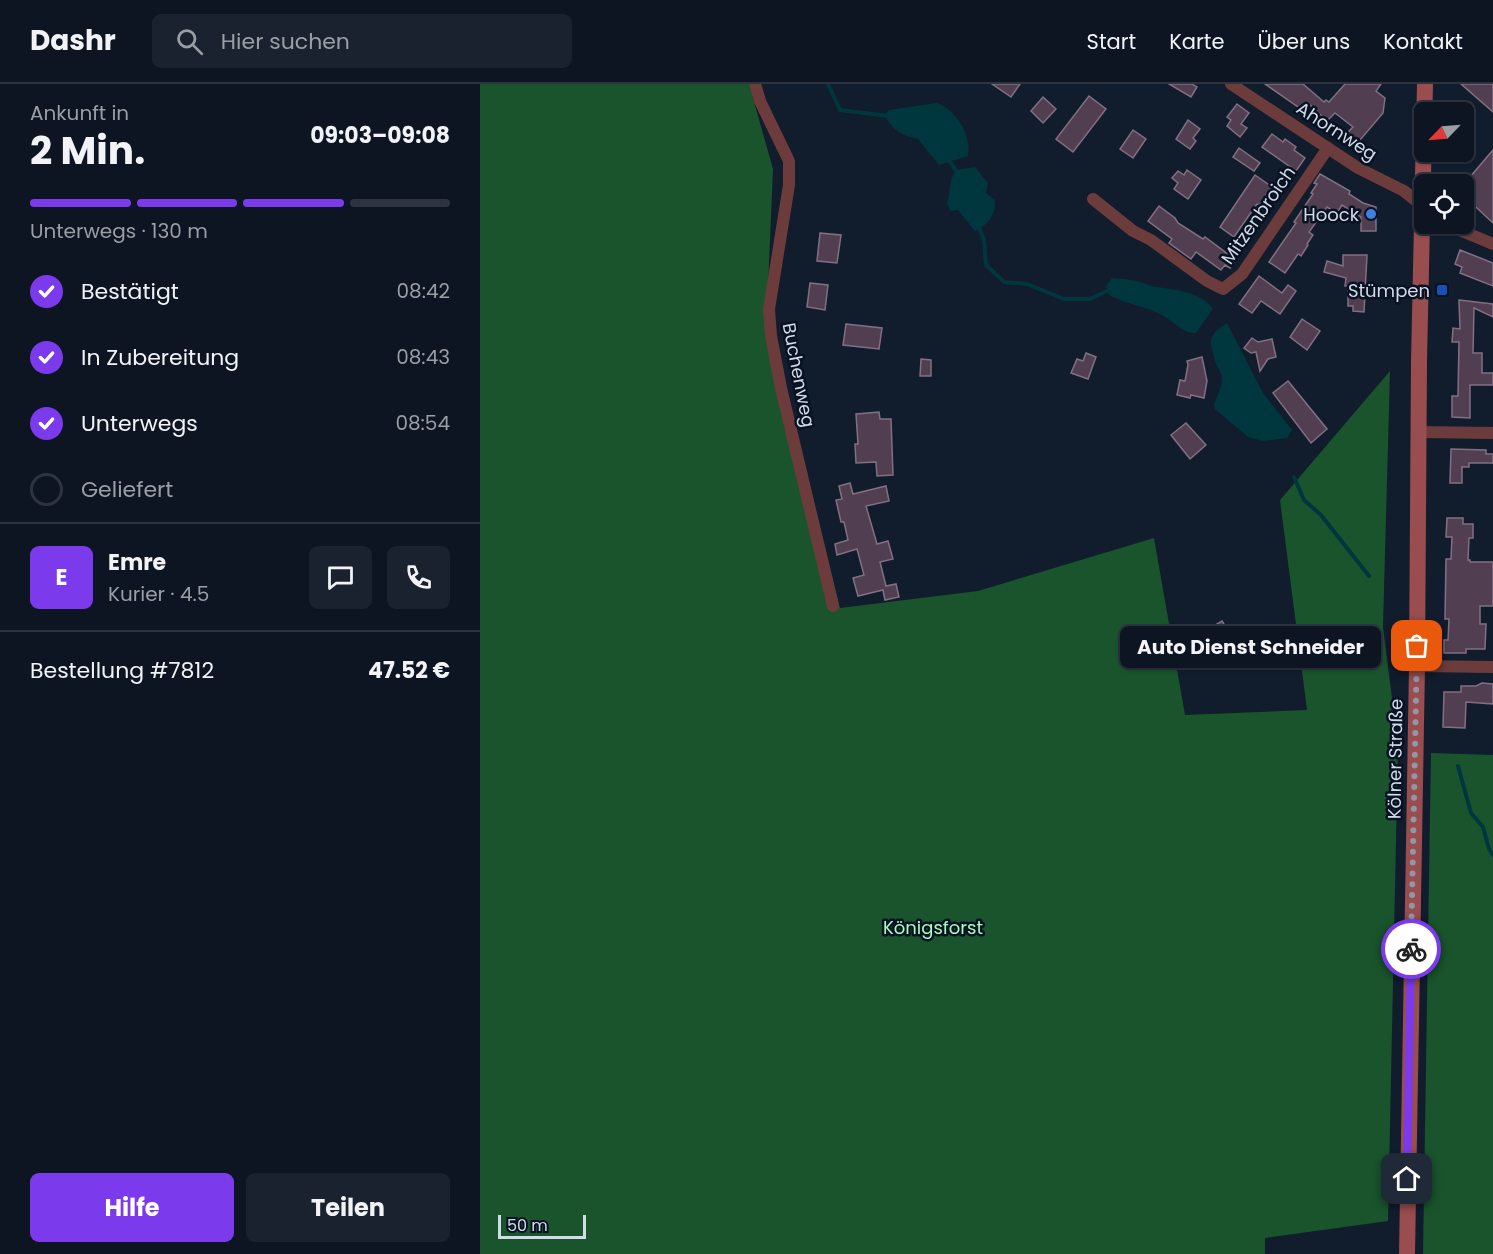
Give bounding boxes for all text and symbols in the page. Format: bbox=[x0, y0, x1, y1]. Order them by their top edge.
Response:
search box bbox=[152, 14, 572, 68]
text: Dashr bbox=[30, 21, 116, 60]
icon: search bbox=[173, 25, 206, 58]
text: Hier suchen bbox=[221, 26, 350, 57]
text: Start bbox=[1087, 27, 1136, 56]
text: Karte bbox=[1169, 27, 1225, 56]
text: Über uns bbox=[1258, 27, 1350, 56]
text: Kontakt bbox=[1383, 27, 1463, 56]
street label: Ahornweg bbox=[1292, 96, 1382, 166]
text: Ankunft in bbox=[30, 99, 129, 127]
north arrow bbox=[1414, 102, 1474, 162]
map controls bbox=[1414, 102, 1474, 234]
text: 09:03–09:08 bbox=[310, 120, 450, 151]
text: 2 Min. bbox=[30, 123, 145, 178]
street label: Mitzenbroich bbox=[1215, 161, 1301, 269]
button: locate bbox=[1414, 174, 1474, 234]
place label: Hoock bbox=[1303, 202, 1360, 227]
marker: Hoock bbox=[1364, 207, 1378, 221]
text: Unterwegs · 130 m bbox=[30, 217, 208, 245]
icon: check bbox=[30, 275, 63, 308]
text: Bestätigt bbox=[81, 276, 179, 307]
text: 08:42 bbox=[396, 277, 450, 305]
place label: Stümpen bbox=[1348, 278, 1430, 303]
marker: Stümpen bbox=[1435, 283, 1449, 297]
street label: Buchenweg bbox=[777, 321, 821, 429]
icon: check bbox=[30, 341, 63, 374]
text: In Zubereitung bbox=[81, 342, 239, 373]
text: 08:43 bbox=[396, 343, 450, 371]
icon: check bbox=[30, 407, 63, 440]
text: Unterwegs bbox=[81, 408, 198, 439]
text: 08:54 bbox=[395, 409, 450, 437]
text: Geliefert bbox=[81, 474, 173, 505]
button: chat bbox=[309, 546, 372, 609]
button: phone bbox=[387, 546, 450, 609]
text: Emre bbox=[108, 547, 166, 578]
text: E bbox=[56, 562, 67, 593]
text: Kurier · 4.5 bbox=[108, 580, 209, 608]
pin bbox=[1391, 620, 1442, 671]
callout: Auto Dienst Schneider bbox=[1120, 625, 1381, 667]
icon: bag bbox=[1400, 629, 1433, 662]
text: Auto Dienst Schneider bbox=[1137, 633, 1364, 661]
text: Bestellung #7812 bbox=[30, 655, 214, 686]
text: 47.52 € bbox=[368, 655, 450, 686]
street label: Kölner Straße bbox=[1381, 699, 1409, 819]
park label: Königsforst bbox=[883, 915, 983, 940]
courier bbox=[1381, 919, 1441, 979]
icon: bike bbox=[1395, 933, 1428, 966]
pin bbox=[1381, 1153, 1432, 1204]
icon: home bbox=[1390, 1162, 1423, 1195]
button: Hilfe bbox=[30, 1173, 234, 1242]
button: Teilen bbox=[246, 1173, 450, 1242]
scale bar bbox=[498, 1212, 586, 1240]
text: 50 m bbox=[507, 1214, 548, 1237]

